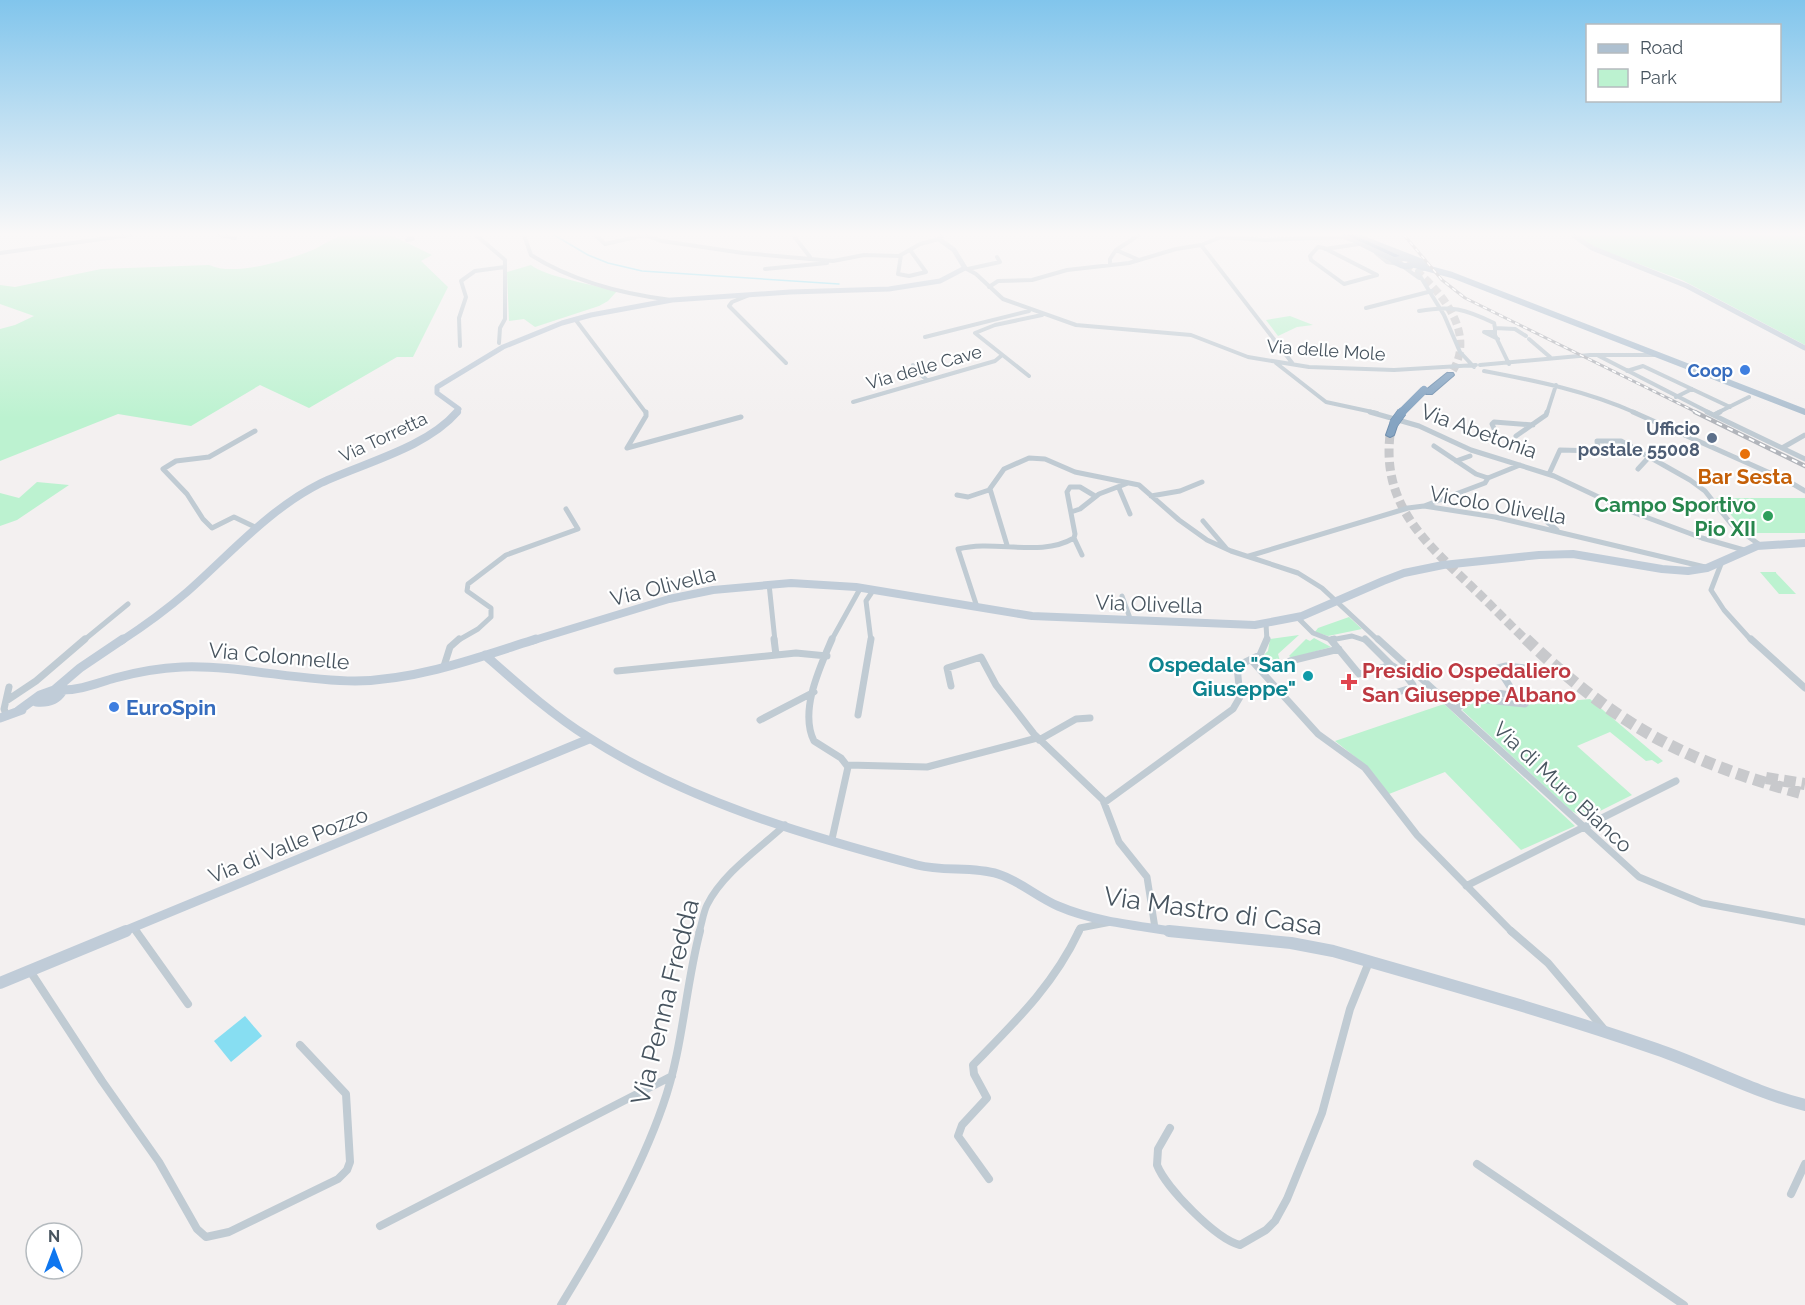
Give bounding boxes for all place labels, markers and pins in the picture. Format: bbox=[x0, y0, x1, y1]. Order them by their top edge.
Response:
place label: Coop bbox=[1687, 360, 1733, 381]
marker: Coop bbox=[1738, 363, 1752, 377]
place label: Ufficio postale 55008 bbox=[1578, 418, 1700, 460]
marker: Ufficio postale 55008 bbox=[1705, 431, 1719, 445]
marker: Bar Sesta bbox=[1738, 447, 1752, 461]
place label: Bar Sesta bbox=[1698, 464, 1792, 489]
place label: Campo Sportivo Pio XII bbox=[1595, 492, 1756, 541]
marker: Campo Sportivo Pio XII bbox=[1761, 509, 1775, 523]
place label: Ospedale "San Giuseppe" bbox=[1149, 652, 1296, 701]
place label: Presidio Ospedaliero San Giuseppe Albano bbox=[1362, 658, 1576, 707]
marker: Ospedale "San Giuseppe" bbox=[1301, 669, 1315, 683]
marker: Presidio Ospedaliero San Giuseppe Albano bbox=[1340, 673, 1358, 691]
place label: EuroSpin bbox=[126, 695, 216, 720]
marker: EuroSpin bbox=[107, 700, 121, 714]

